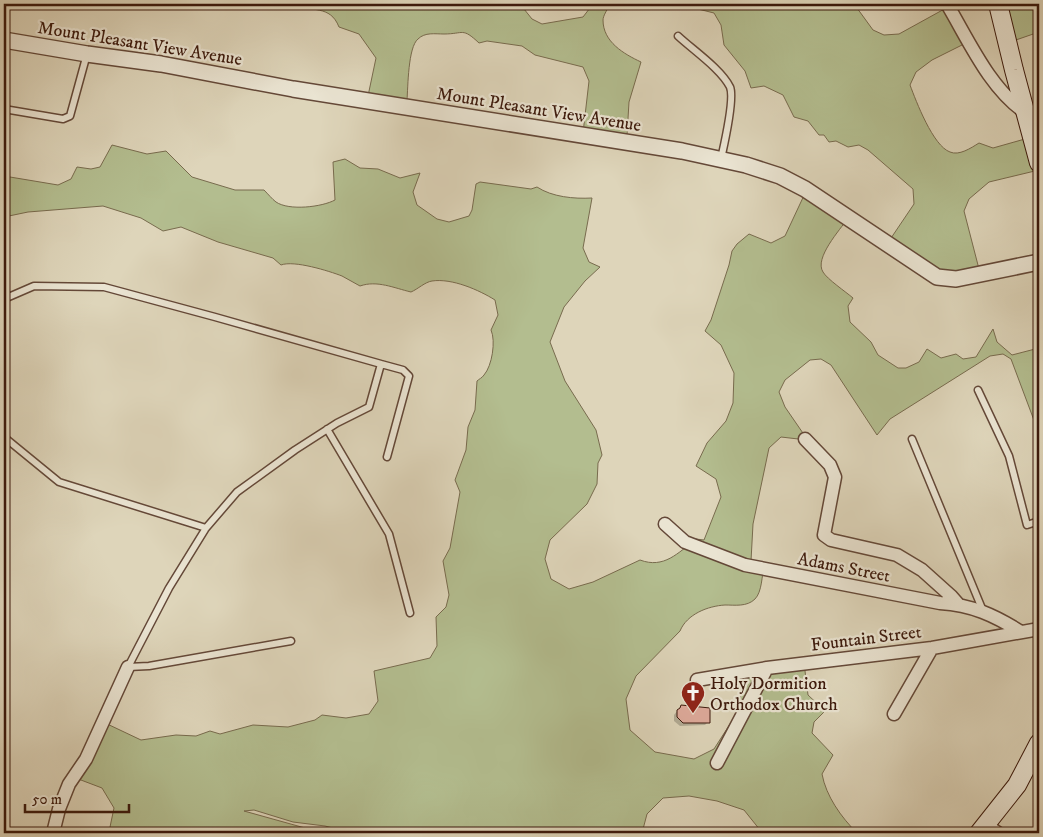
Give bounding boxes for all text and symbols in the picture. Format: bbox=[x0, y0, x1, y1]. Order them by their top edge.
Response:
street label: Mount Pleasant View Avenue bbox=[36, 17, 244, 71]
street label: Mount Pleasant View Avenue bbox=[435, 83, 643, 137]
street label: Adams Street bbox=[796, 548, 892, 588]
street label: Fountain Street bbox=[810, 621, 923, 657]
place label: Holy Dormition Orthodox Church bbox=[710, 673, 838, 716]
church icon: Holy Dormition Orthodox Church bbox=[680, 680, 706, 714]
scale bar bbox=[25, 782, 129, 814]
text: 50 m bbox=[32, 790, 62, 809]

